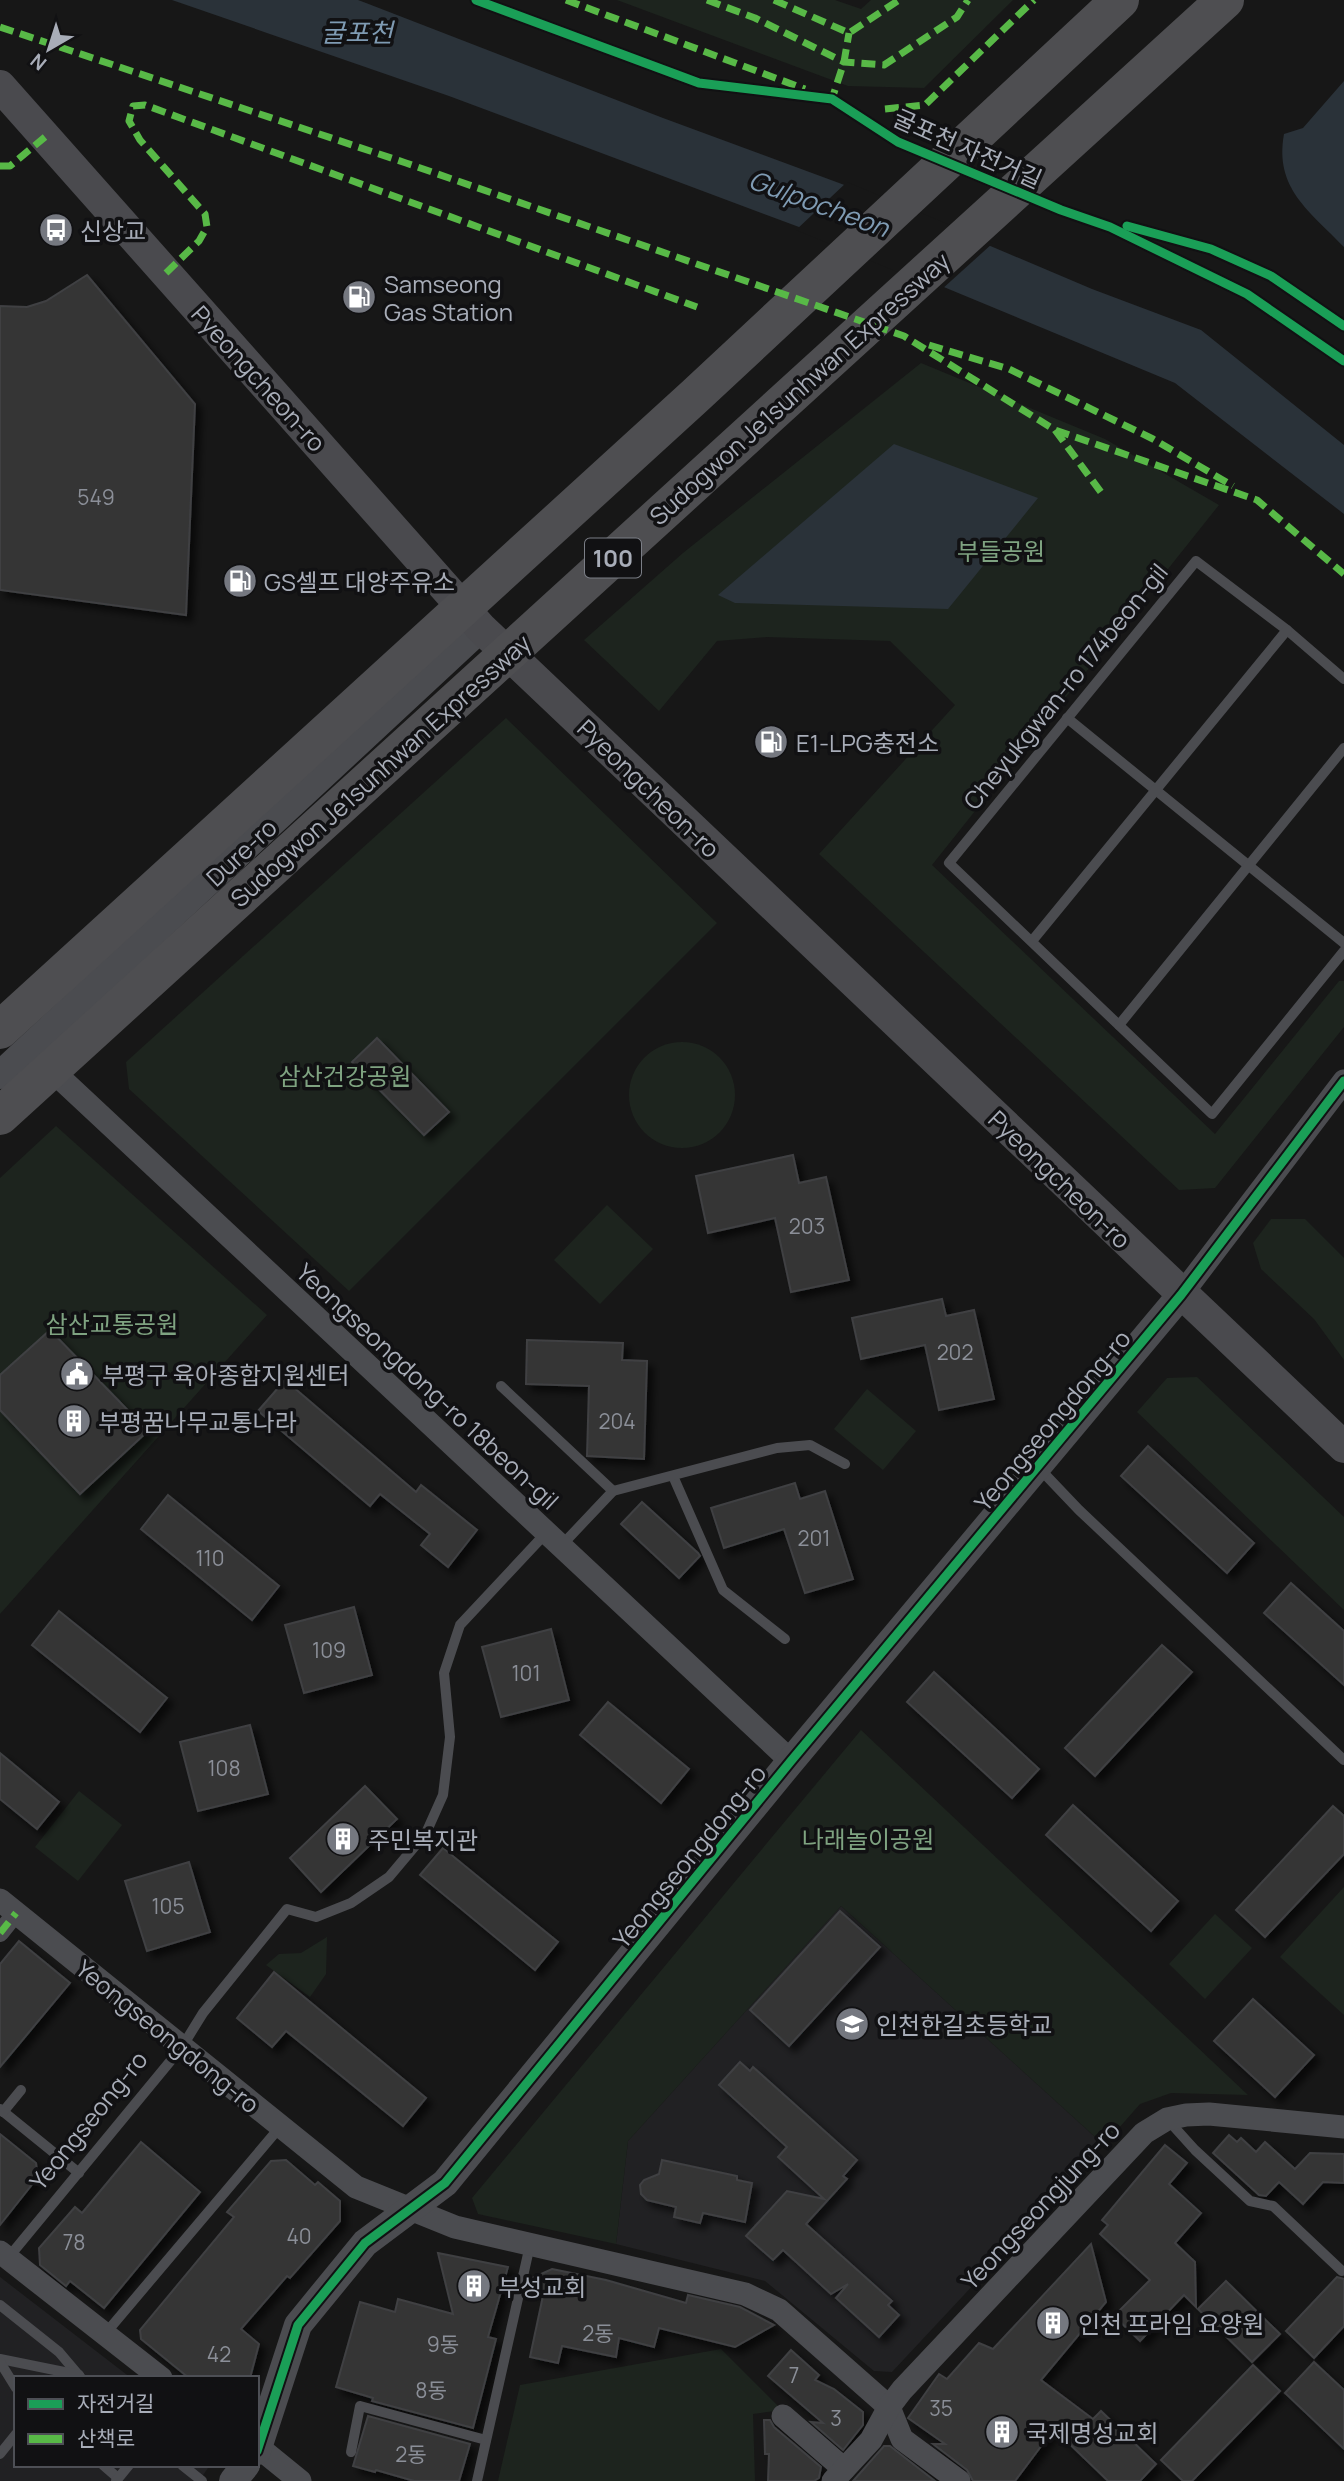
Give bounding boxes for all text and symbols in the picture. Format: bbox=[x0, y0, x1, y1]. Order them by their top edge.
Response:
north arrow bbox=[14, 14, 84, 84]
water label: 굴포천 bbox=[321, 14, 396, 50]
text: N bbox=[25, 48, 52, 77]
street label: 굴포천 자전거길 bbox=[888, 101, 1048, 195]
water label: Gulpocheon bbox=[744, 161, 895, 245]
bus stop icon: 신상교 bbox=[37, 211, 75, 249]
place label: 신상교 bbox=[80, 214, 146, 247]
street label: Sudogwon Je1sunhwan Expressway bbox=[642, 244, 957, 532]
place label: Samseong Gas Station bbox=[384, 267, 513, 328]
fuel station icon: Samseong Gas Station bbox=[340, 278, 378, 316]
street label: Pyeongcheon-ro bbox=[184, 298, 334, 458]
house number: 549 bbox=[77, 483, 115, 511]
park label: 부들공원 bbox=[957, 534, 1045, 567]
road number: 100 bbox=[585, 538, 641, 578]
street label: Cheyukgwan-ro 174beon-gil bbox=[955, 556, 1175, 816]
fuel station icon: GS셀프 대양주유소 bbox=[221, 562, 259, 600]
place label: GS셀프 대양주유소 bbox=[264, 565, 455, 598]
street label: Sudogwon Je1sunhwan Expressway bbox=[223, 626, 538, 914]
street label: Pyeongcheon-ro bbox=[571, 712, 727, 864]
fuel station icon: E1-LPG충전소 bbox=[752, 723, 790, 761]
place label: E1-LPG충전소 bbox=[796, 726, 939, 759]
street label: Dure-ro bbox=[198, 811, 284, 893]
park label: 삼산건강공원 bbox=[279, 1059, 411, 1092]
street label: Pyeongcheon-ro bbox=[982, 1103, 1138, 1255]
house number: 203 bbox=[789, 1212, 825, 1240]
street label: Yeongseongdong-ro 18beon-gil bbox=[290, 1256, 566, 1516]
park label: 삼산교통공원 bbox=[46, 1307, 178, 1340]
street label: Yeongseongdong-ro bbox=[966, 1322, 1138, 1518]
house number: 202 bbox=[937, 1338, 973, 1366]
public building icon: 부평구 육아종합지원센터 bbox=[58, 1355, 96, 1393]
place label: 부평구 육아종합지원센터 bbox=[102, 1358, 350, 1391]
building icon: 부평꿈나무교통나라 bbox=[55, 1402, 93, 1440]
place label: 부평꿈나무교통나라 bbox=[98, 1405, 297, 1438]
house number: 204 bbox=[598, 1407, 636, 1435]
house number: 201 bbox=[798, 1524, 830, 1552]
house number: 110 bbox=[195, 1544, 225, 1572]
house number: 109 bbox=[312, 1636, 346, 1664]
house number: 101 bbox=[511, 1659, 541, 1687]
house number: 108 bbox=[207, 1754, 241, 1782]
street label: Yeongseongdong-ro bbox=[605, 1757, 773, 1955]
building icon: 주민복지관 bbox=[324, 1820, 362, 1858]
park label: 나래놀이공원 bbox=[802, 1822, 934, 1855]
place label: 주민복지관 bbox=[368, 1823, 478, 1856]
house number: 105 bbox=[151, 1892, 185, 1920]
street label: Yeongseongdong-ro bbox=[69, 1952, 267, 2120]
school or university icon: 인천한길초등학교 bbox=[833, 2005, 871, 2043]
place label: 인천한길초등학교 bbox=[876, 2008, 1053, 2041]
street label: Yeongseong-ro bbox=[22, 2044, 154, 2196]
street label: Yeongseongjung-ro bbox=[953, 2114, 1127, 2296]
house number: 40 bbox=[286, 2222, 312, 2250]
house number: 78 bbox=[63, 2228, 85, 2256]
building icon: 부성교회 bbox=[455, 2267, 493, 2305]
place label: 부성교회 bbox=[498, 2270, 586, 2303]
building icon: 인천 프라임 요양원 bbox=[1034, 2304, 1072, 2342]
place label: 인천 프라임 요양원 bbox=[1078, 2307, 1264, 2340]
house number: 2동 bbox=[582, 2319, 614, 2347]
house number: 9동 bbox=[427, 2330, 459, 2358]
house number: 42 bbox=[207, 2340, 231, 2368]
house number: 7 bbox=[789, 2361, 799, 2389]
legend bbox=[14, 2376, 259, 2467]
house number: 8동 bbox=[415, 2376, 447, 2404]
text: 자전거길 bbox=[77, 2389, 154, 2417]
house number: 35 bbox=[929, 2394, 953, 2422]
house number: 3 bbox=[830, 2404, 842, 2432]
building icon: 국제명성교회 bbox=[983, 2413, 1021, 2451]
place label: 국제명성교회 bbox=[1026, 2416, 1158, 2449]
text: 산책로 bbox=[77, 2424, 135, 2452]
house number: 2동 bbox=[395, 2440, 427, 2468]

